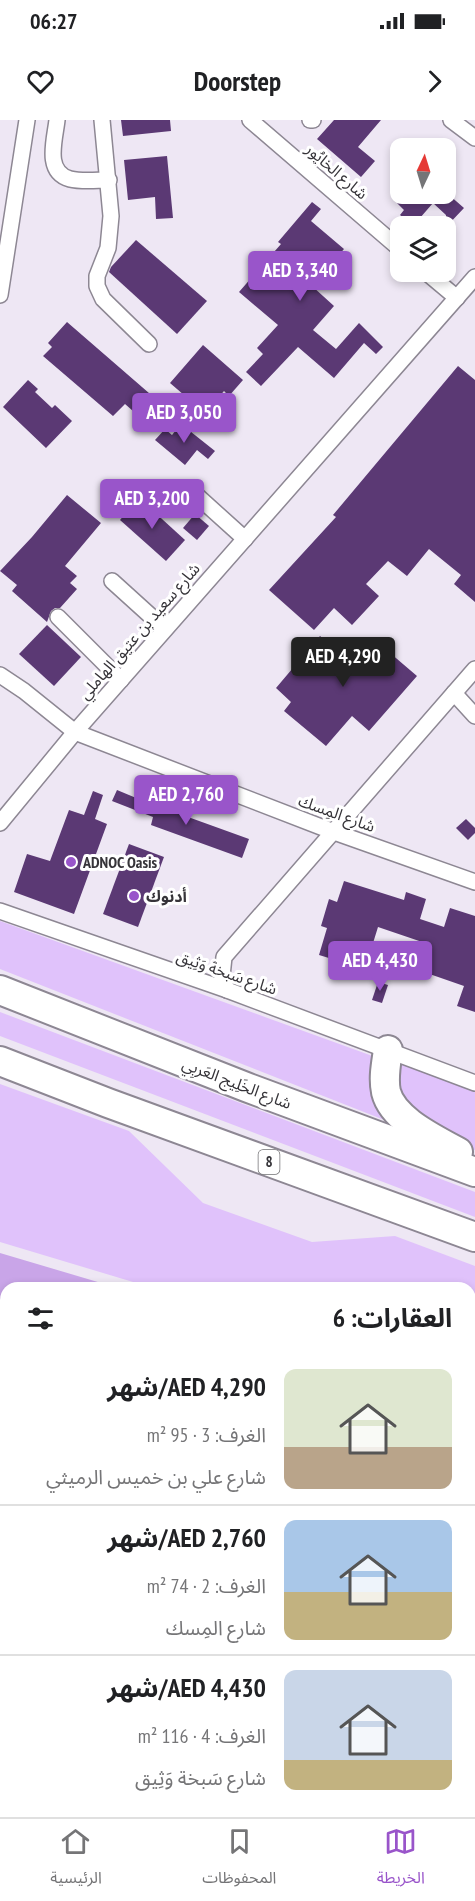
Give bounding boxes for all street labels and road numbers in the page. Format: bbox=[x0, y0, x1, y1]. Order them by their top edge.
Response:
street label: شارع الخايُور bbox=[299, 138, 372, 206]
street label: شارع سعيد بن عتيق الهاملي bbox=[74, 559, 206, 705]
street label: شارع المِسك bbox=[295, 790, 378, 839]
street label: شارع سَبخة وَثِيق bbox=[173, 945, 280, 1001]
street label: شارع الخَلِيج العَربِي bbox=[178, 1053, 295, 1116]
road number: 8 bbox=[258, 1150, 280, 1174]

